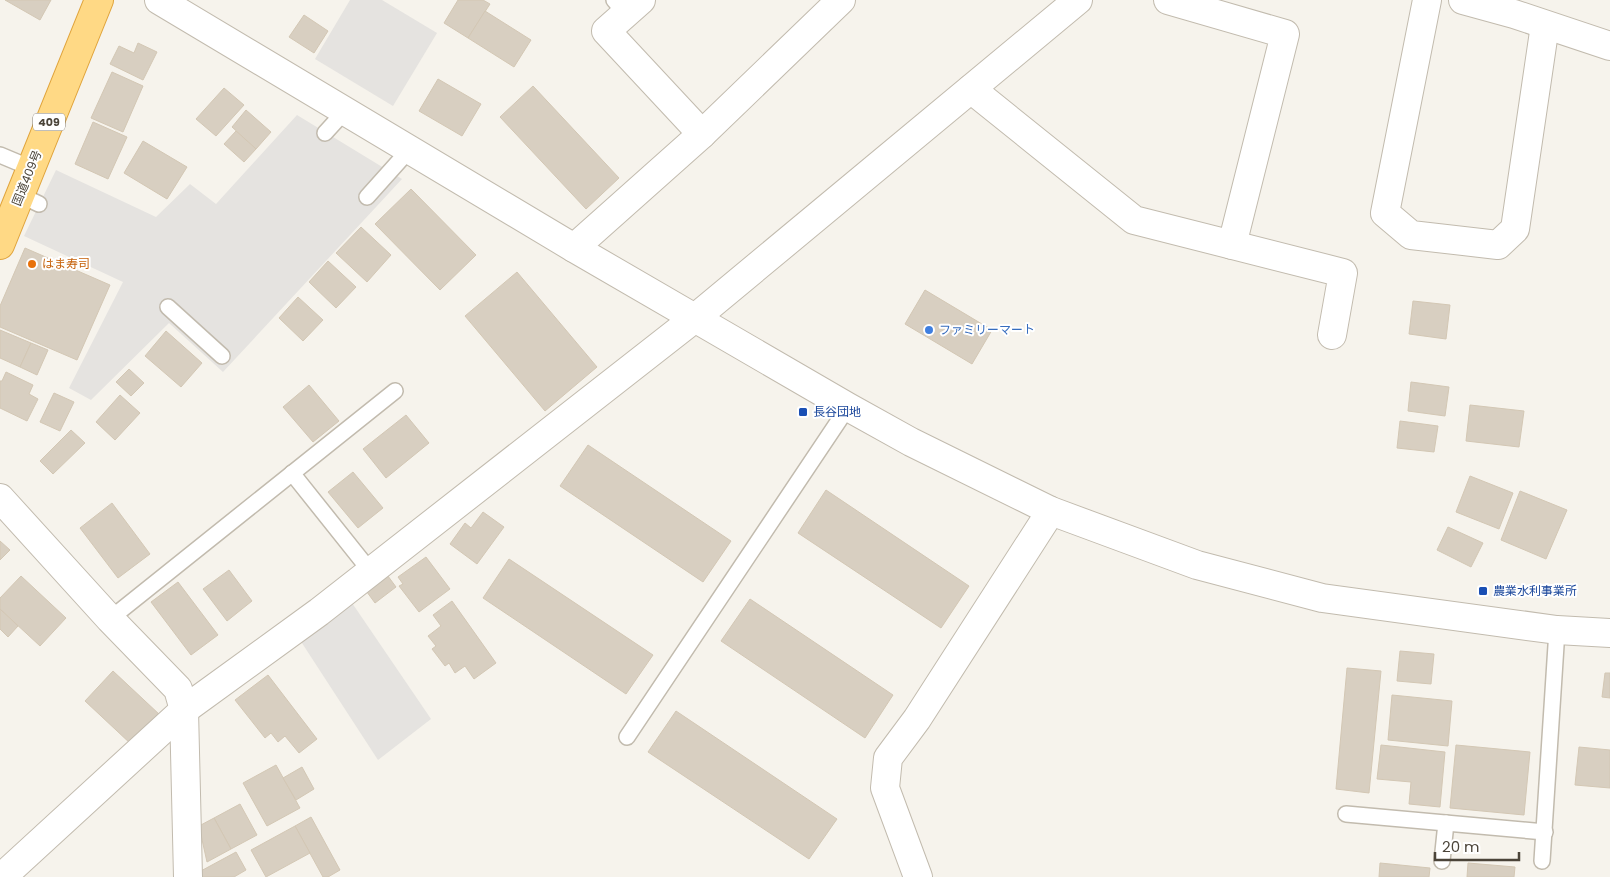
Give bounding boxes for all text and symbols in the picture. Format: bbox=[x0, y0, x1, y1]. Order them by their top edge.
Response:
road number: 409 bbox=[33, 114, 65, 130]
street label: 国道409号 bbox=[8, 147, 45, 208]
place label: はま寿司 bbox=[42, 255, 90, 272]
marker: はま寿司 bbox=[26, 258, 38, 270]
place label: ファミリーマート bbox=[939, 321, 1035, 338]
marker: ファミリーマート bbox=[923, 324, 935, 336]
place label: 長谷団地 bbox=[813, 403, 861, 420]
marker: 長谷団地 bbox=[797, 406, 809, 418]
place label: 農業水利事業所 bbox=[1493, 582, 1577, 599]
marker: 農業水利事業所 bbox=[1477, 585, 1489, 597]
scale bar bbox=[1435, 830, 1519, 862]
text: 20 m bbox=[1442, 836, 1480, 857]

